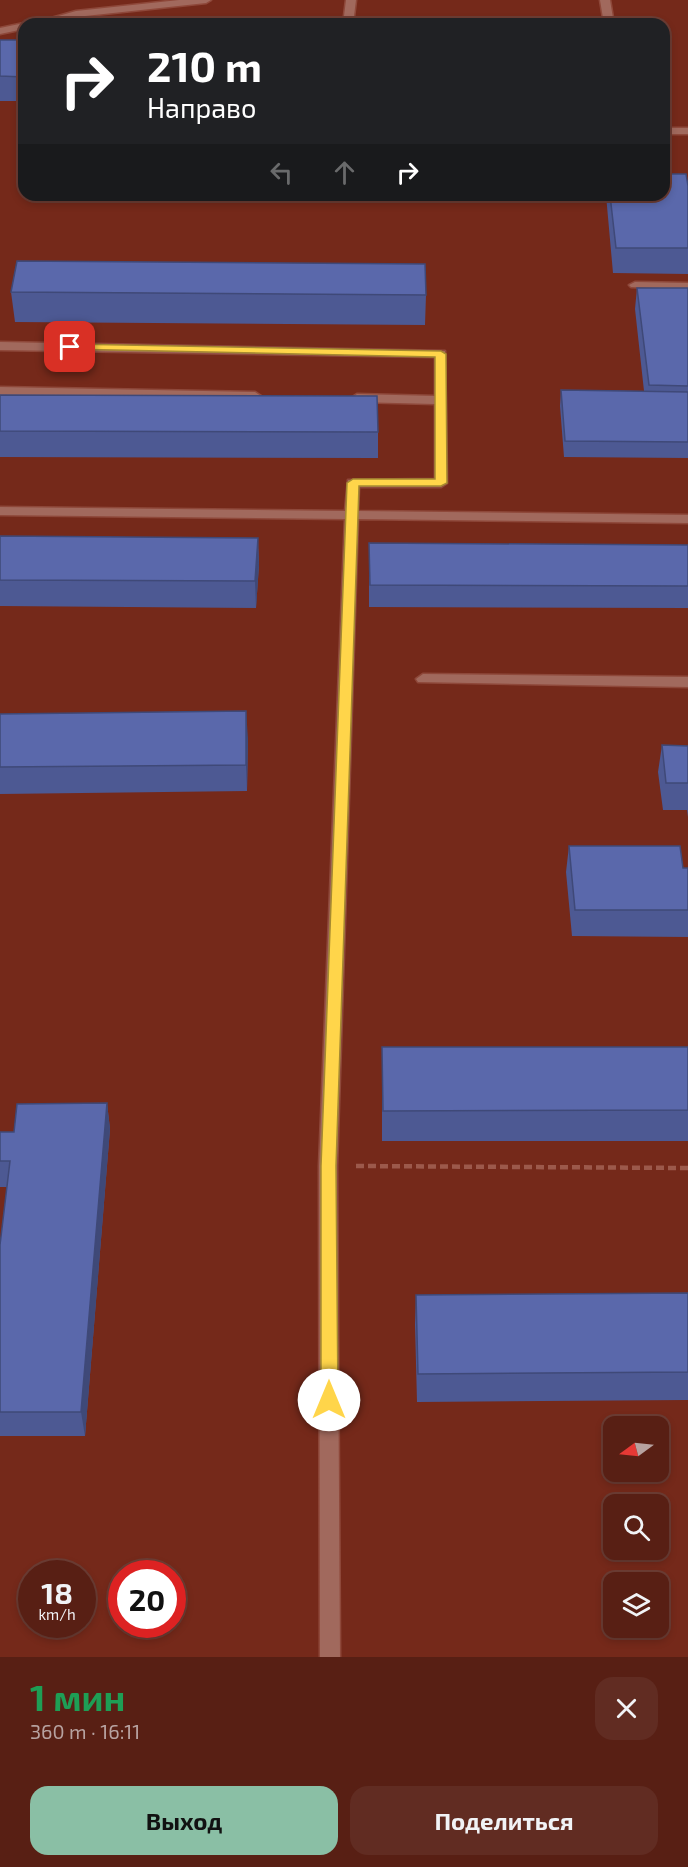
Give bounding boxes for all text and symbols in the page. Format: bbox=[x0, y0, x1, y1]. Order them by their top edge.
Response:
text: 210 m bbox=[147, 40, 262, 90]
icon: right bbox=[48, 42, 126, 120]
text: Направо bbox=[147, 91, 256, 123]
icon: left bbox=[265, 156, 298, 189]
icon: ahead bbox=[328, 156, 361, 189]
icon: right bbox=[391, 156, 424, 189]
pin bbox=[44, 321, 95, 372]
icon: arrive bbox=[53, 330, 86, 363]
position arrow bbox=[297, 1368, 361, 1432]
north arrow bbox=[603, 1416, 669, 1482]
map controls bbox=[603, 1416, 669, 1638]
button: search bbox=[603, 1494, 669, 1560]
speed limit sign: 20 bbox=[108, 1560, 186, 1638]
button: layers bbox=[603, 1572, 669, 1638]
text: 18 bbox=[41, 1574, 73, 1610]
text: km/h bbox=[38, 1605, 76, 1623]
text: 1 мин bbox=[30, 1675, 125, 1718]
button: close bbox=[595, 1677, 658, 1740]
text: 360 m · 16:11 bbox=[30, 1719, 140, 1743]
button: Выход bbox=[30, 1786, 338, 1855]
button: Поделиться bbox=[350, 1786, 658, 1855]

